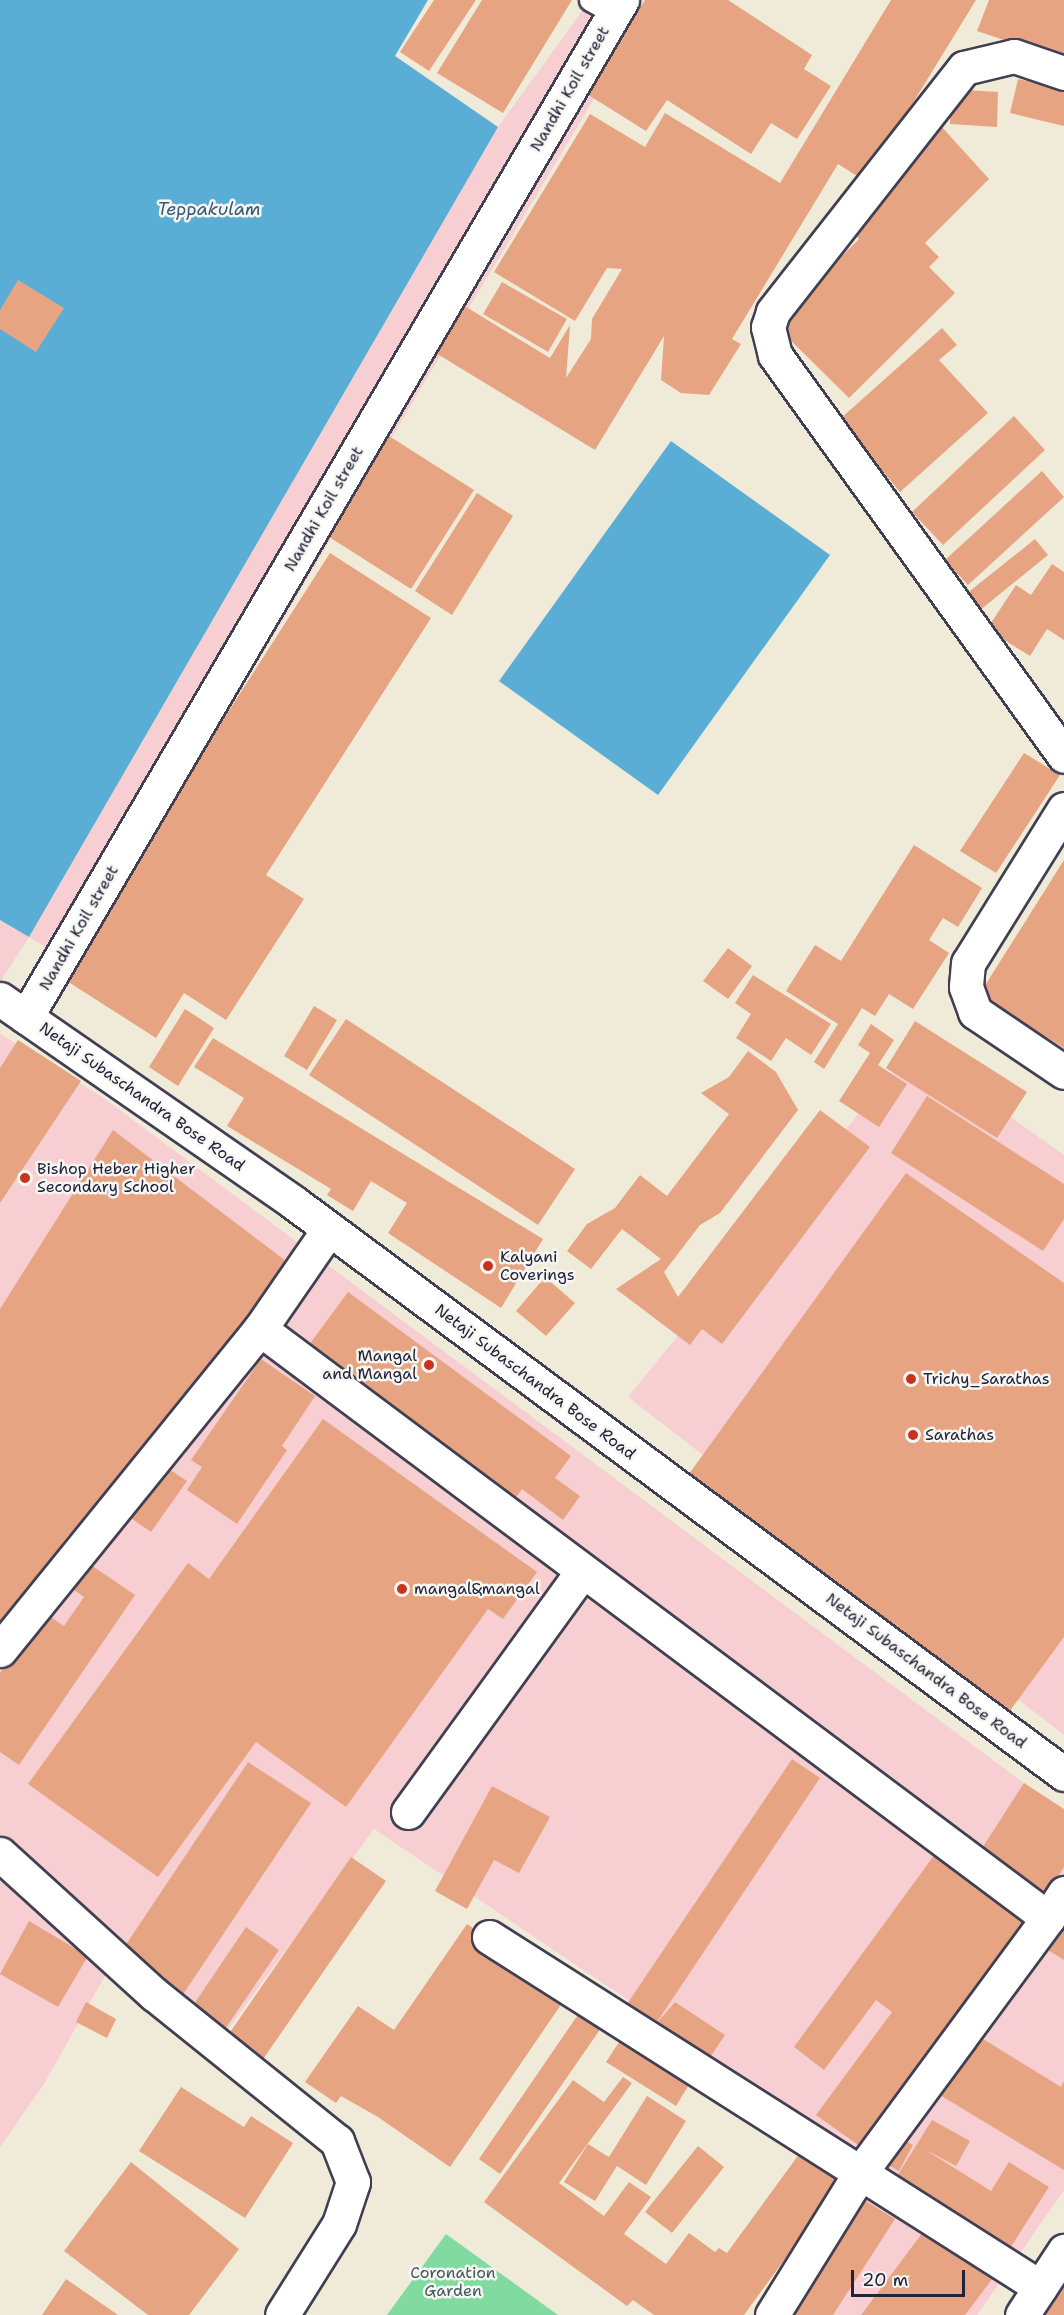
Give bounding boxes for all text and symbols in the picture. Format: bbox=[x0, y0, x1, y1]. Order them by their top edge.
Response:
street label: Nandhi Koil street bbox=[526, 23, 614, 155]
water label: Teppakulam bbox=[157, 198, 261, 220]
street label: Nandhi Koil street bbox=[280, 443, 368, 575]
street label: Nandhi Koil street bbox=[35, 862, 123, 994]
street label: Netaji Subaschandra Bose Road bbox=[36, 1018, 248, 1176]
place label: Bishop Heber Higher Secondary School bbox=[37, 1159, 196, 1197]
marker: Bishop Heber Higher Secondary School bbox=[18, 1171, 32, 1185]
place label: Kalyani Coverings bbox=[500, 1247, 575, 1285]
marker: Kalyani Coverings bbox=[481, 1259, 495, 1273]
street label: Netaji Subaschandra Bose Road bbox=[431, 1300, 639, 1464]
place label: Mangal and Mangal bbox=[322, 1346, 417, 1384]
marker: Mangal and Mangal bbox=[422, 1358, 436, 1372]
place label: Trichy_Sarathas bbox=[923, 1369, 1050, 1389]
marker: Trichy_Sarathas bbox=[904, 1372, 918, 1386]
place label: Sarathas bbox=[925, 1425, 994, 1445]
marker: Sarathas bbox=[906, 1428, 920, 1442]
place label: mangal&mangal bbox=[414, 1579, 540, 1599]
marker: mangal&mangal bbox=[395, 1582, 409, 1596]
street label: Netaji Subaschandra Bose Road bbox=[822, 1589, 1030, 1753]
scale bar bbox=[854, 2258, 968, 2296]
park label: Coronation Garden bbox=[410, 2263, 496, 2301]
text: 20 m bbox=[862, 2268, 908, 2292]

